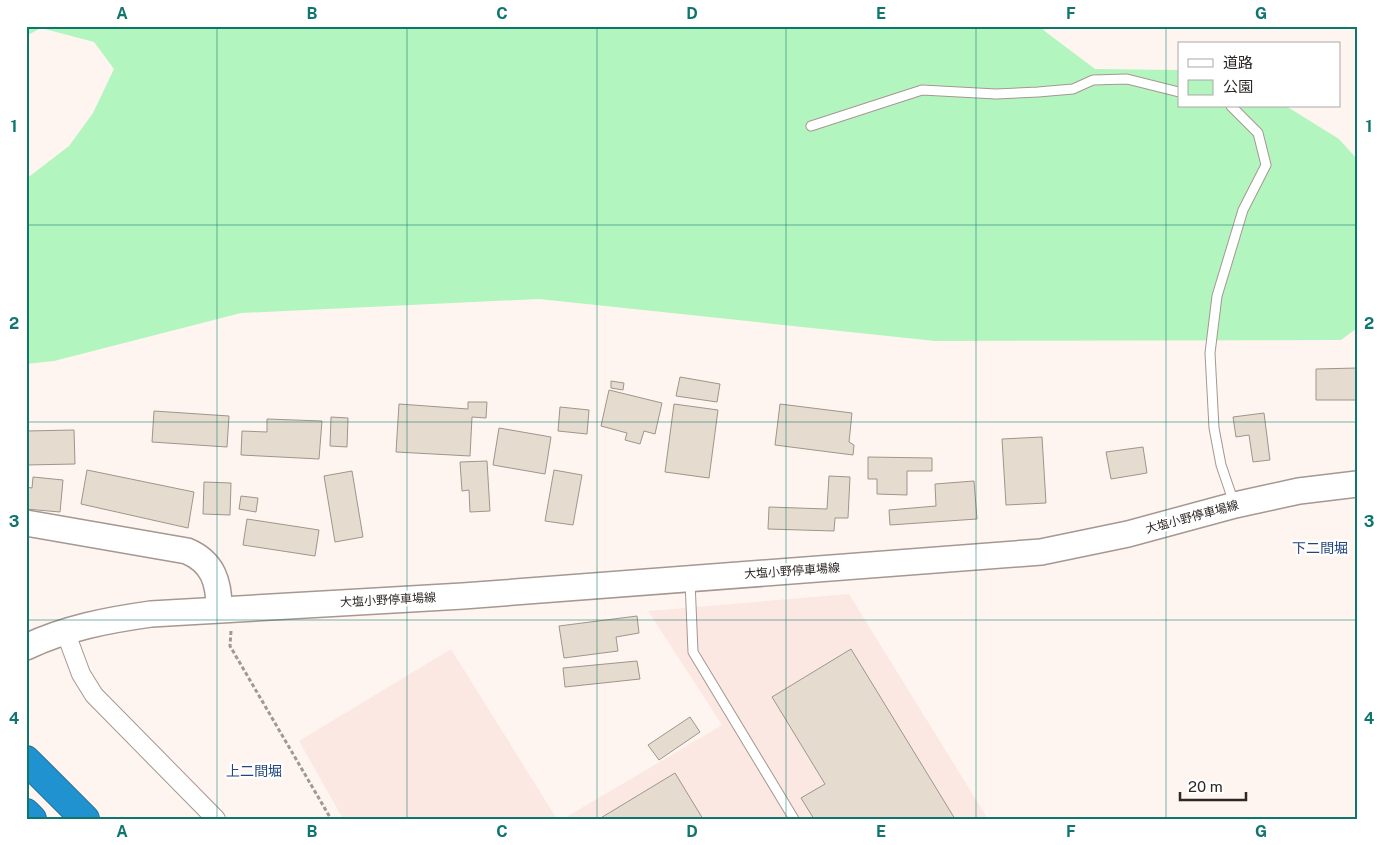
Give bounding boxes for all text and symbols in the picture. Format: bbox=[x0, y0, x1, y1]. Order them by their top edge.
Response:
text: A bbox=[116, 4, 128, 23]
text: B bbox=[307, 4, 318, 23]
text: C bbox=[496, 4, 508, 23]
text: D bbox=[686, 4, 698, 23]
text: E bbox=[876, 4, 886, 23]
text: F bbox=[1066, 4, 1076, 23]
text: G bbox=[1255, 4, 1267, 23]
legend bbox=[1178, 42, 1340, 108]
text: 道路 bbox=[1223, 54, 1253, 71]
text: 公園 bbox=[1223, 78, 1253, 95]
text: 1 bbox=[11, 117, 17, 136]
text: 1 bbox=[1366, 117, 1372, 136]
text: 2 bbox=[9, 314, 19, 333]
text: 2 bbox=[1364, 314, 1374, 333]
street label: 大塩小野停車場線 bbox=[1144, 498, 1240, 536]
text: 3 bbox=[9, 512, 19, 531]
text: 3 bbox=[1364, 512, 1374, 531]
district label: 下二間堀 bbox=[1292, 540, 1348, 556]
street label: 大塩小野停車場線 bbox=[744, 561, 840, 581]
street label: 大塩小野停車場線 bbox=[340, 590, 436, 610]
text: 4 bbox=[9, 709, 20, 728]
text: 4 bbox=[1364, 709, 1375, 728]
district label: 上二間堀 bbox=[226, 763, 282, 779]
scale bar bbox=[1180, 770, 1247, 802]
text: 20 m bbox=[1188, 778, 1223, 795]
text: A bbox=[116, 822, 128, 841]
text: B bbox=[307, 822, 318, 841]
text: C bbox=[496, 822, 508, 841]
text: D bbox=[686, 822, 698, 841]
text: E bbox=[876, 822, 886, 841]
text: F bbox=[1066, 822, 1076, 841]
text: G bbox=[1255, 822, 1267, 841]

